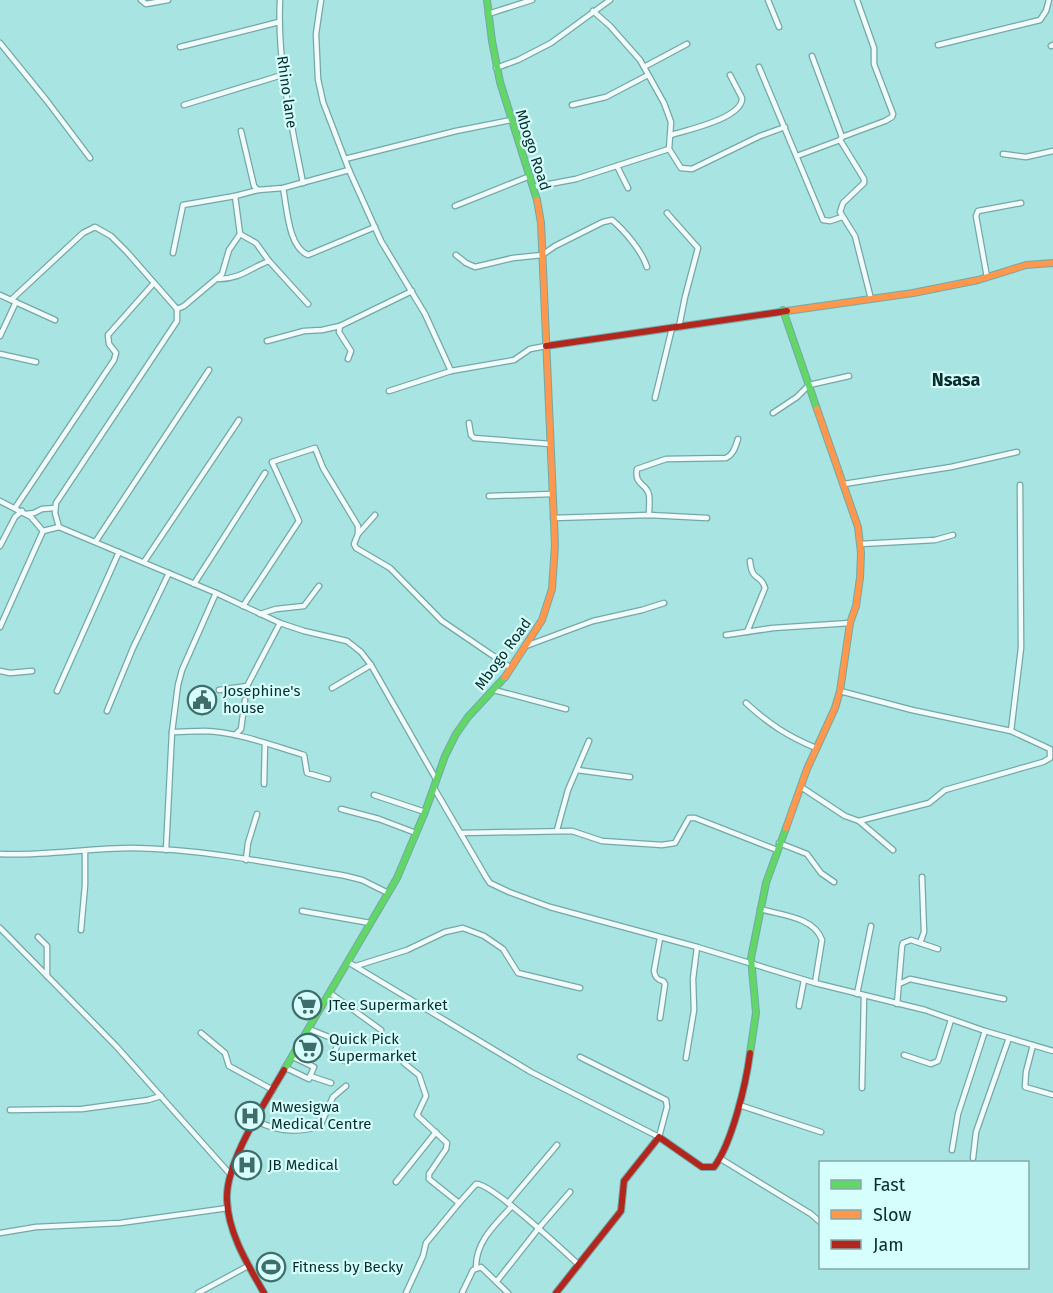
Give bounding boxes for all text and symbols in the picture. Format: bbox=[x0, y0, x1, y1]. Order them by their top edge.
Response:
street label: Rhino lane bbox=[273, 55, 301, 129]
street label: Mbogo Road bbox=[511, 107, 555, 193]
district label: Nsasa bbox=[932, 369, 980, 391]
street label: Mbogo Road bbox=[471, 615, 535, 693]
place label: Josephine's house bbox=[223, 682, 300, 717]
public building icon: Josephine's house bbox=[186, 684, 218, 716]
supermarket icon: JTee Supermarket bbox=[291, 989, 323, 1021]
place label: JTee Supermarket bbox=[328, 996, 448, 1014]
place label: Quick Pick Supermarket bbox=[329, 1030, 417, 1065]
supermarket icon: Quick Pick Supermarket bbox=[292, 1032, 324, 1064]
place label: Mwesigwa Medical Centre bbox=[271, 1098, 371, 1133]
hospital icon: Mwesigwa Medical Centre bbox=[234, 1100, 266, 1132]
hospital icon: JB Medical bbox=[231, 1149, 263, 1181]
place label: JB Medical bbox=[268, 1156, 339, 1174]
legend bbox=[819, 1161, 1029, 1269]
text: Fast bbox=[873, 1174, 906, 1196]
text: Slow bbox=[873, 1204, 912, 1226]
text: Jam bbox=[873, 1234, 904, 1256]
sports icon: Fitness by Becky bbox=[255, 1251, 287, 1283]
place label: Fitness by Becky bbox=[292, 1258, 404, 1276]

